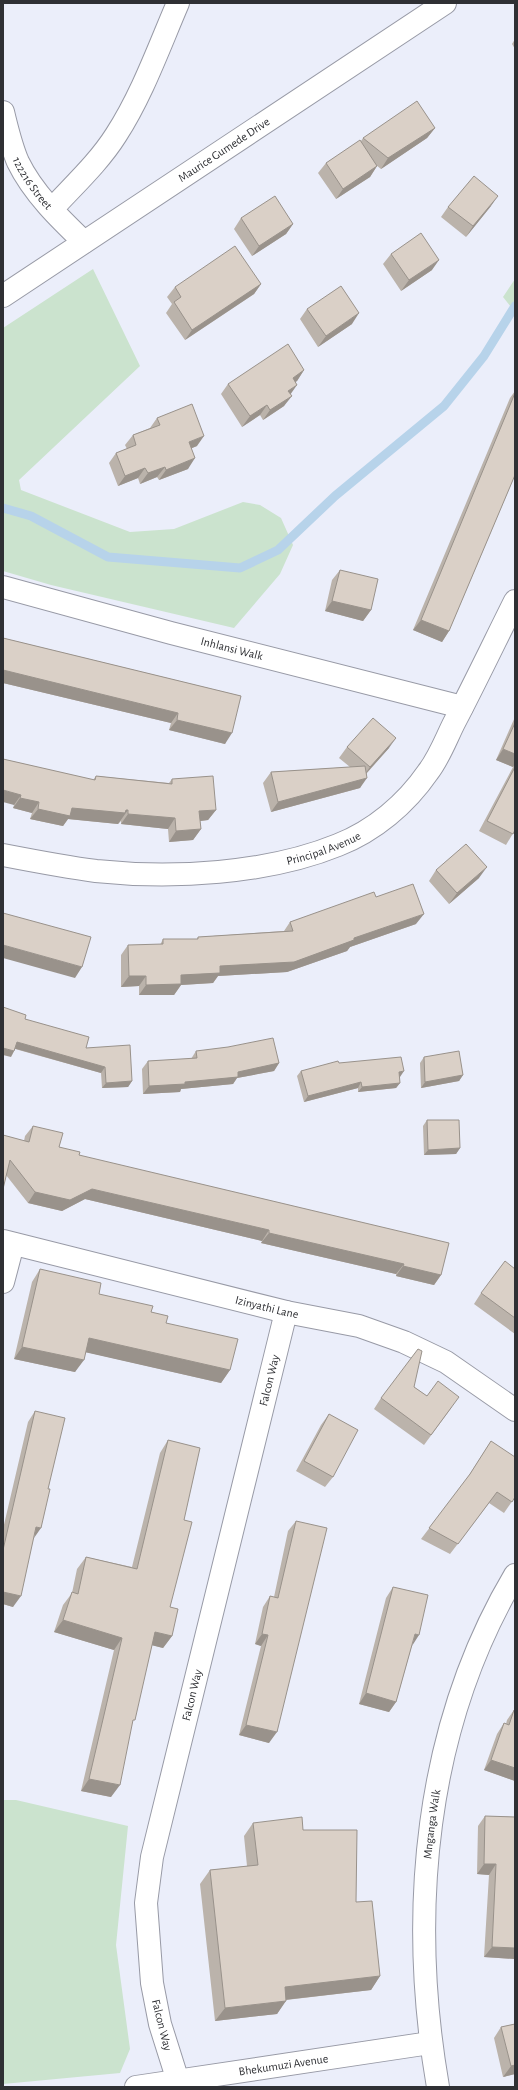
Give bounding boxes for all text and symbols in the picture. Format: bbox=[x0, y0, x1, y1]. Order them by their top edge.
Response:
street label: Maurice Gumede Drive bbox=[176, 115, 272, 184]
street label: 122216 Street bbox=[11, 156, 55, 212]
street label: Inhlansi Walk bbox=[200, 635, 265, 662]
street label: Principal Avenue bbox=[285, 829, 363, 867]
street label: Izinyathi Lane bbox=[234, 1293, 299, 1320]
street label: Falcon Way bbox=[257, 1353, 282, 1407]
street label: Falcon Way bbox=[180, 1668, 205, 1722]
street label: Mnganga Walk bbox=[421, 1788, 442, 1860]
street label: Falcon Way bbox=[149, 1998, 174, 2052]
street label: Bhekumuzi Avenue bbox=[238, 2052, 329, 2078]

